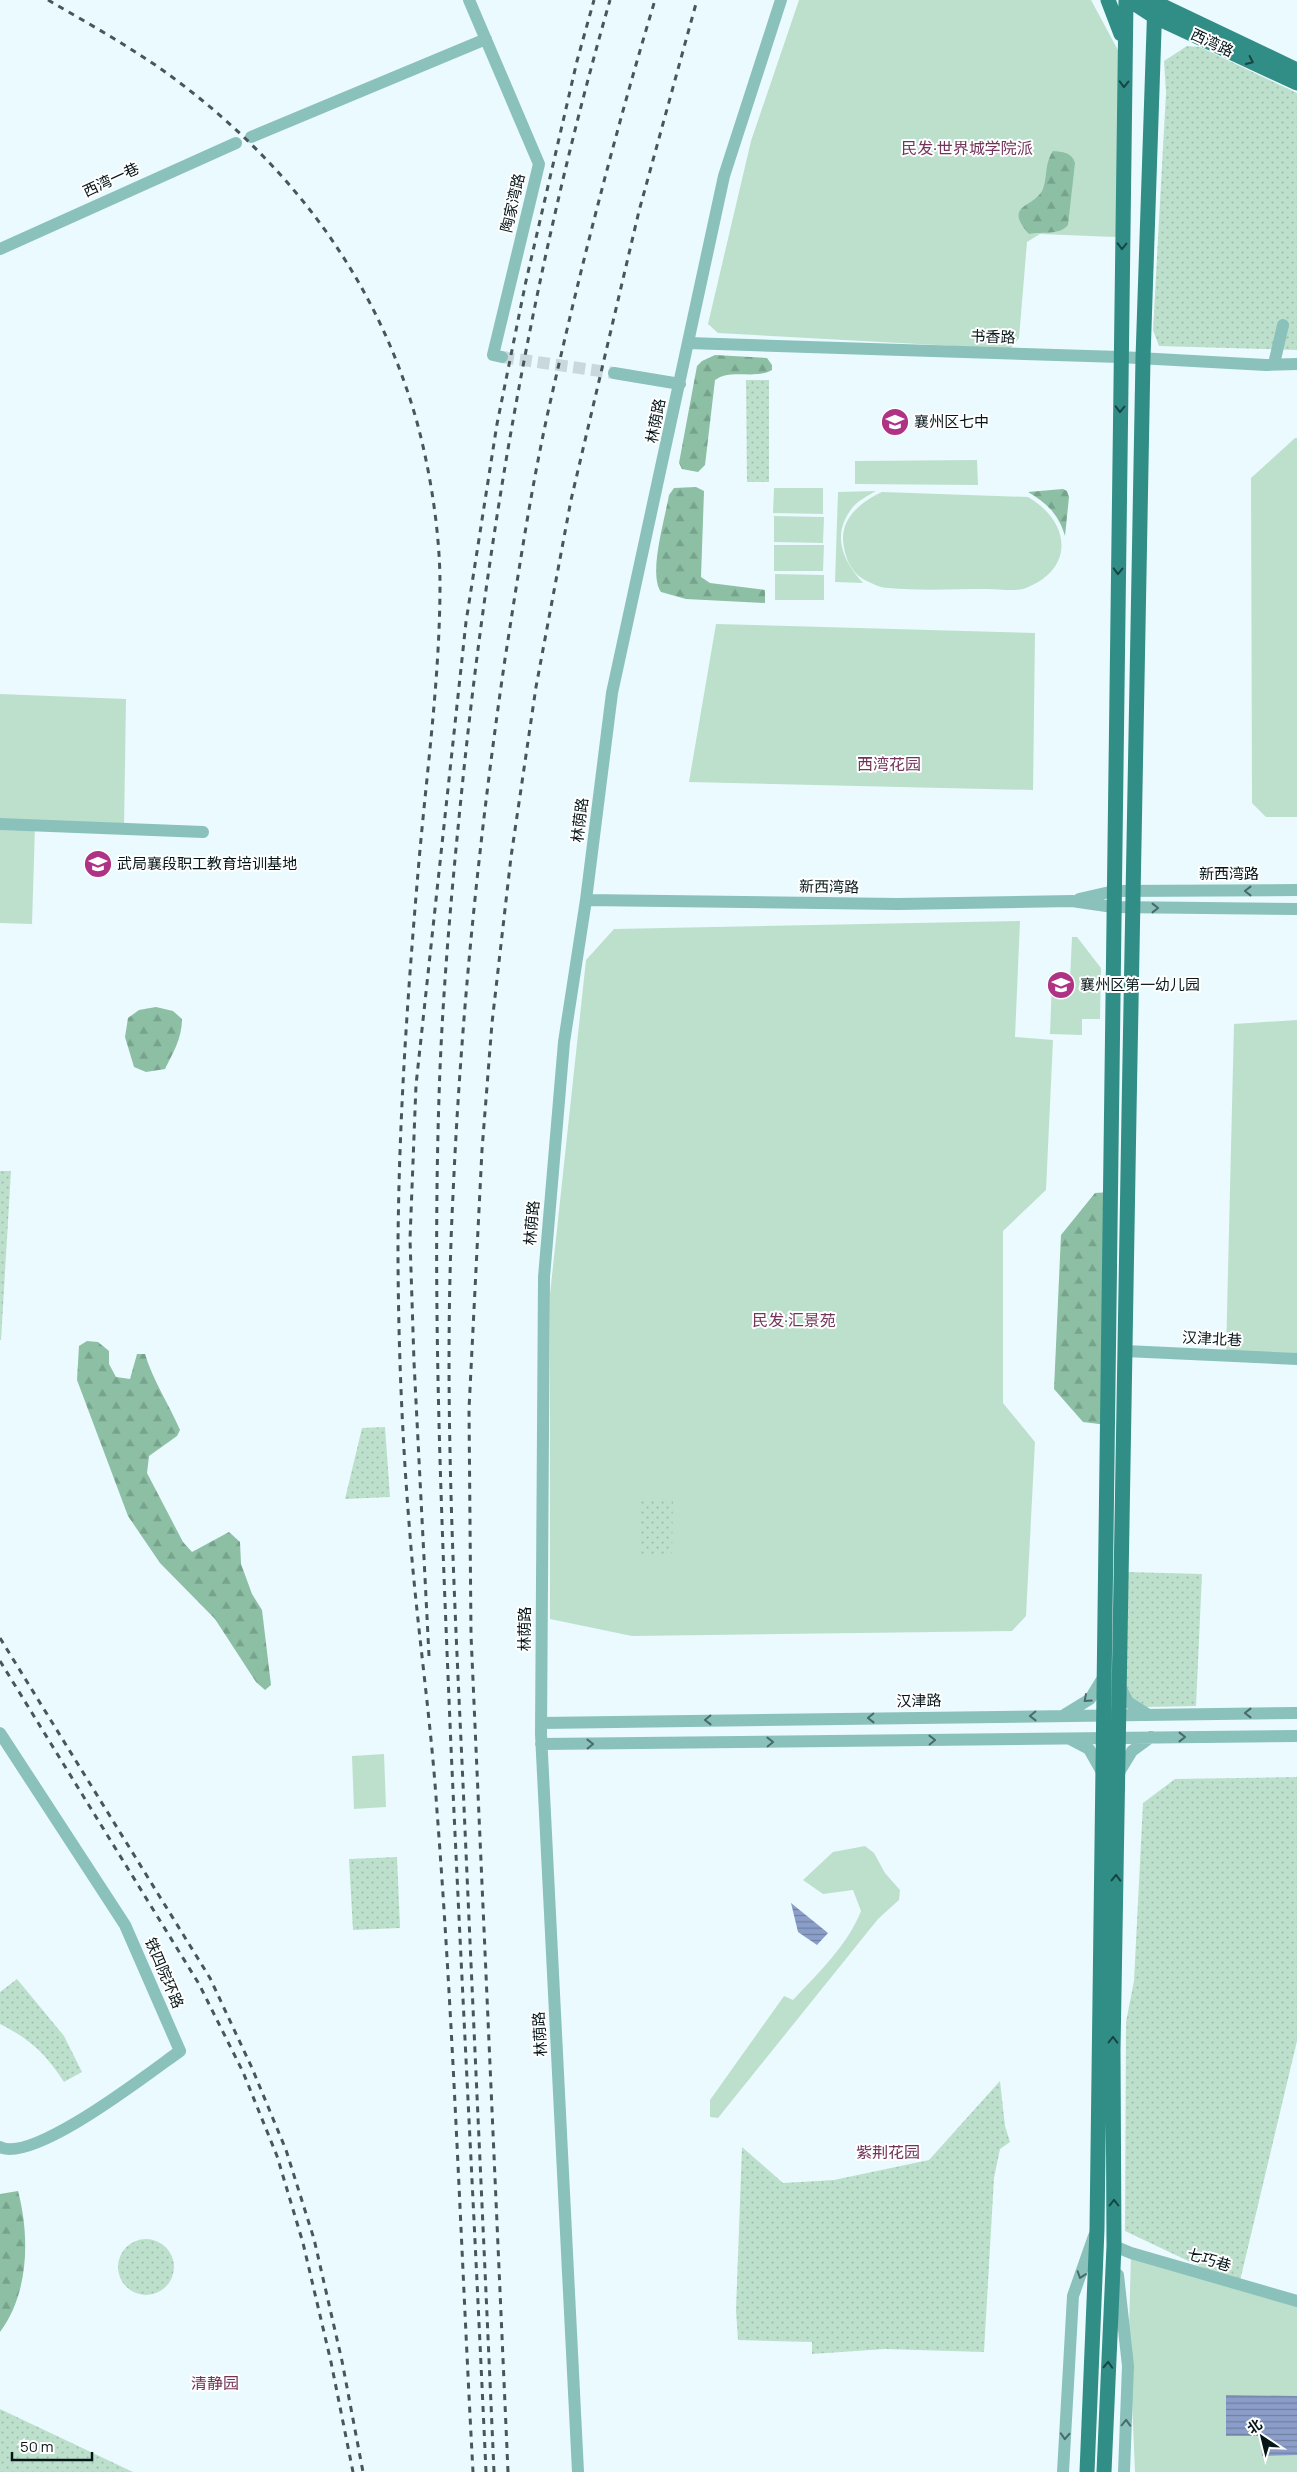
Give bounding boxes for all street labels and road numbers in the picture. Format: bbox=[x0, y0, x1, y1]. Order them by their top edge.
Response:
street label: 西湾路 bbox=[1187, 24, 1237, 62]
street label: 西湾一巷 bbox=[79, 157, 142, 202]
street label: 陶家湾路 bbox=[496, 171, 529, 234]
street label: 书香路 bbox=[970, 325, 1016, 348]
street label: 林荫路 bbox=[641, 397, 670, 445]
street label: 林荫路 bbox=[566, 796, 593, 844]
street label: 新西湾路 bbox=[1199, 863, 1259, 884]
street label: 新西湾路 bbox=[799, 875, 859, 898]
street label: 林荫路 bbox=[519, 1200, 544, 1246]
street label: 汉津北巷 bbox=[1182, 1326, 1243, 1351]
street label: 林荫路 bbox=[514, 1606, 535, 1652]
street label: 汉津路 bbox=[896, 1690, 942, 1711]
street label: 铁四院环路 bbox=[140, 1934, 189, 2011]
street label: 林荫路 bbox=[528, 2011, 551, 2057]
street label: 七巧巷 bbox=[1185, 2243, 1234, 2276]

